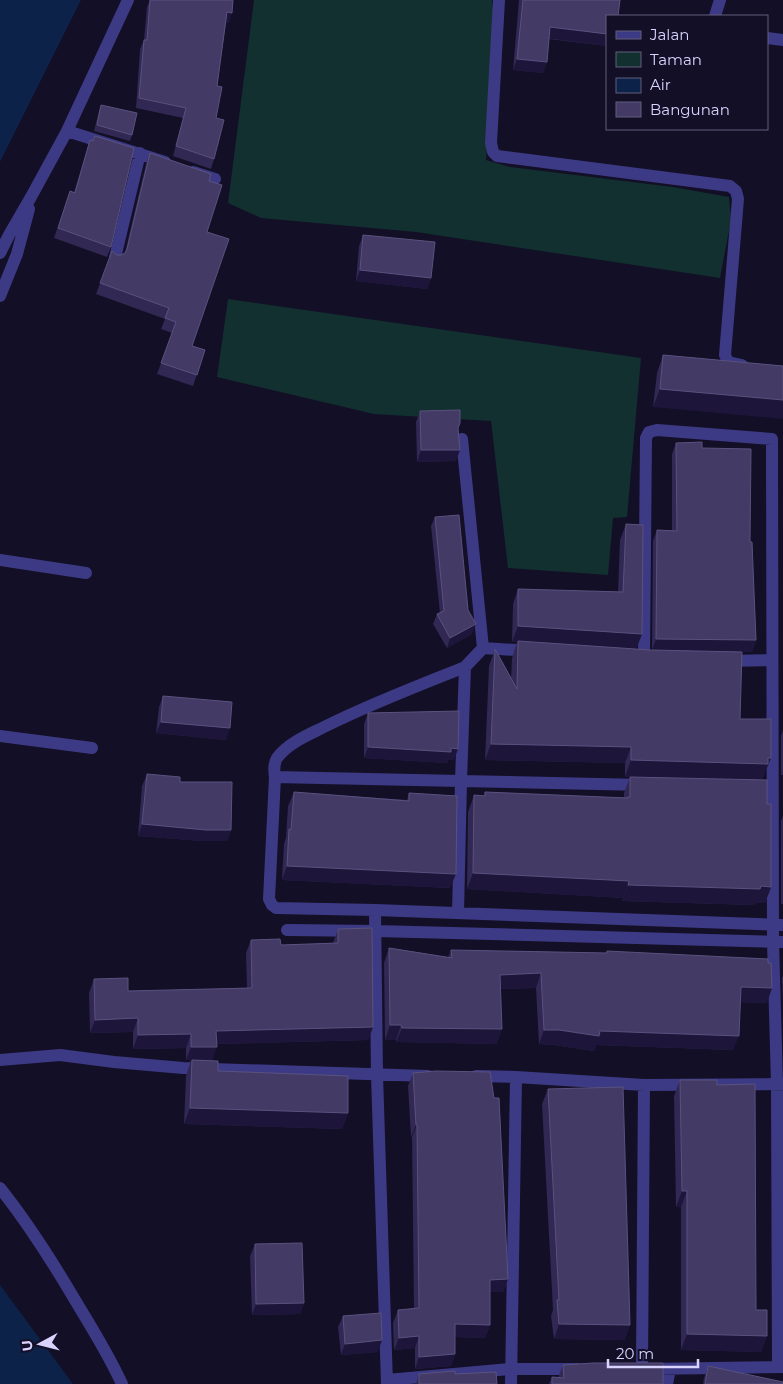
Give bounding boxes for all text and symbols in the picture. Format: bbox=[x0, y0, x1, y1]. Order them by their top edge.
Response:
legend bbox=[606, 15, 768, 130]
text: Jalan bbox=[649, 25, 689, 44]
text: Taman bbox=[650, 50, 702, 69]
text: Air bbox=[650, 75, 671, 94]
text: Bangunan bbox=[650, 100, 730, 119]
north arrow bbox=[15, 1319, 65, 1369]
scale bar bbox=[608, 1336, 698, 1368]
text: U bbox=[17, 1339, 37, 1352]
text: 20 m bbox=[616, 1344, 654, 1363]

